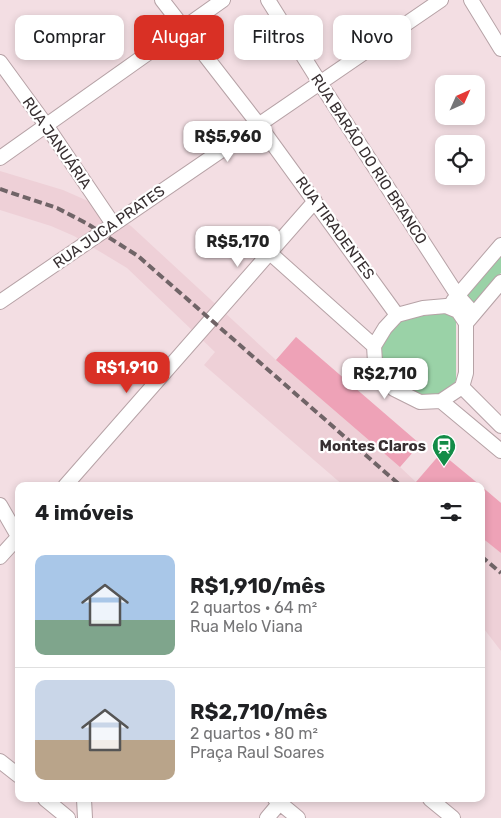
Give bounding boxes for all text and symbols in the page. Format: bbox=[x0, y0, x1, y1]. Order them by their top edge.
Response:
chip: Comprar bbox=[15, 15, 124, 60]
chip: Alugar bbox=[134, 15, 224, 60]
chip: Filtros bbox=[234, 15, 323, 60]
chip: Novo bbox=[333, 15, 411, 60]
street label: RUA BARÃO DO RIO BRANCO bbox=[307, 71, 431, 247]
north arrow bbox=[435, 75, 485, 125]
map controls bbox=[435, 75, 485, 185]
street label: RUA JANUÁRIA bbox=[19, 94, 95, 192]
pin: R$5,960 bbox=[182, 120, 274, 163]
text: R$5,960 bbox=[194, 127, 262, 146]
button: locate bbox=[435, 135, 485, 185]
street label: RUA TIRADENTES bbox=[292, 173, 378, 283]
street label: RUA JUCA PRATES bbox=[50, 182, 168, 272]
pin: R$5,170 bbox=[192, 226, 284, 268]
text: R$5,170 bbox=[206, 232, 270, 251]
pin: R$1,910 bbox=[81, 352, 173, 394]
text: R$1,910 bbox=[96, 358, 158, 377]
pin: R$2,710 bbox=[339, 358, 431, 400]
text: R$2,710 bbox=[353, 364, 417, 383]
station icon: Montes Claros bbox=[431, 433, 457, 467]
place label: Montes Claros bbox=[320, 437, 426, 455]
icon: filters bbox=[437, 498, 465, 526]
text: 4 imóveis bbox=[35, 500, 134, 525]
text: R$1,910/mês bbox=[190, 573, 325, 598]
icon: home bbox=[75, 575, 135, 635]
text: 2 quartos · 64 m² bbox=[190, 598, 317, 617]
text: Rua Melo Viana bbox=[190, 617, 303, 636]
text: R$2,710/mês bbox=[190, 699, 327, 724]
icon: home bbox=[75, 700, 135, 760]
text: 2 quartos · 80 m² bbox=[190, 724, 318, 743]
text: Praça Raul Soares bbox=[190, 743, 324, 762]

